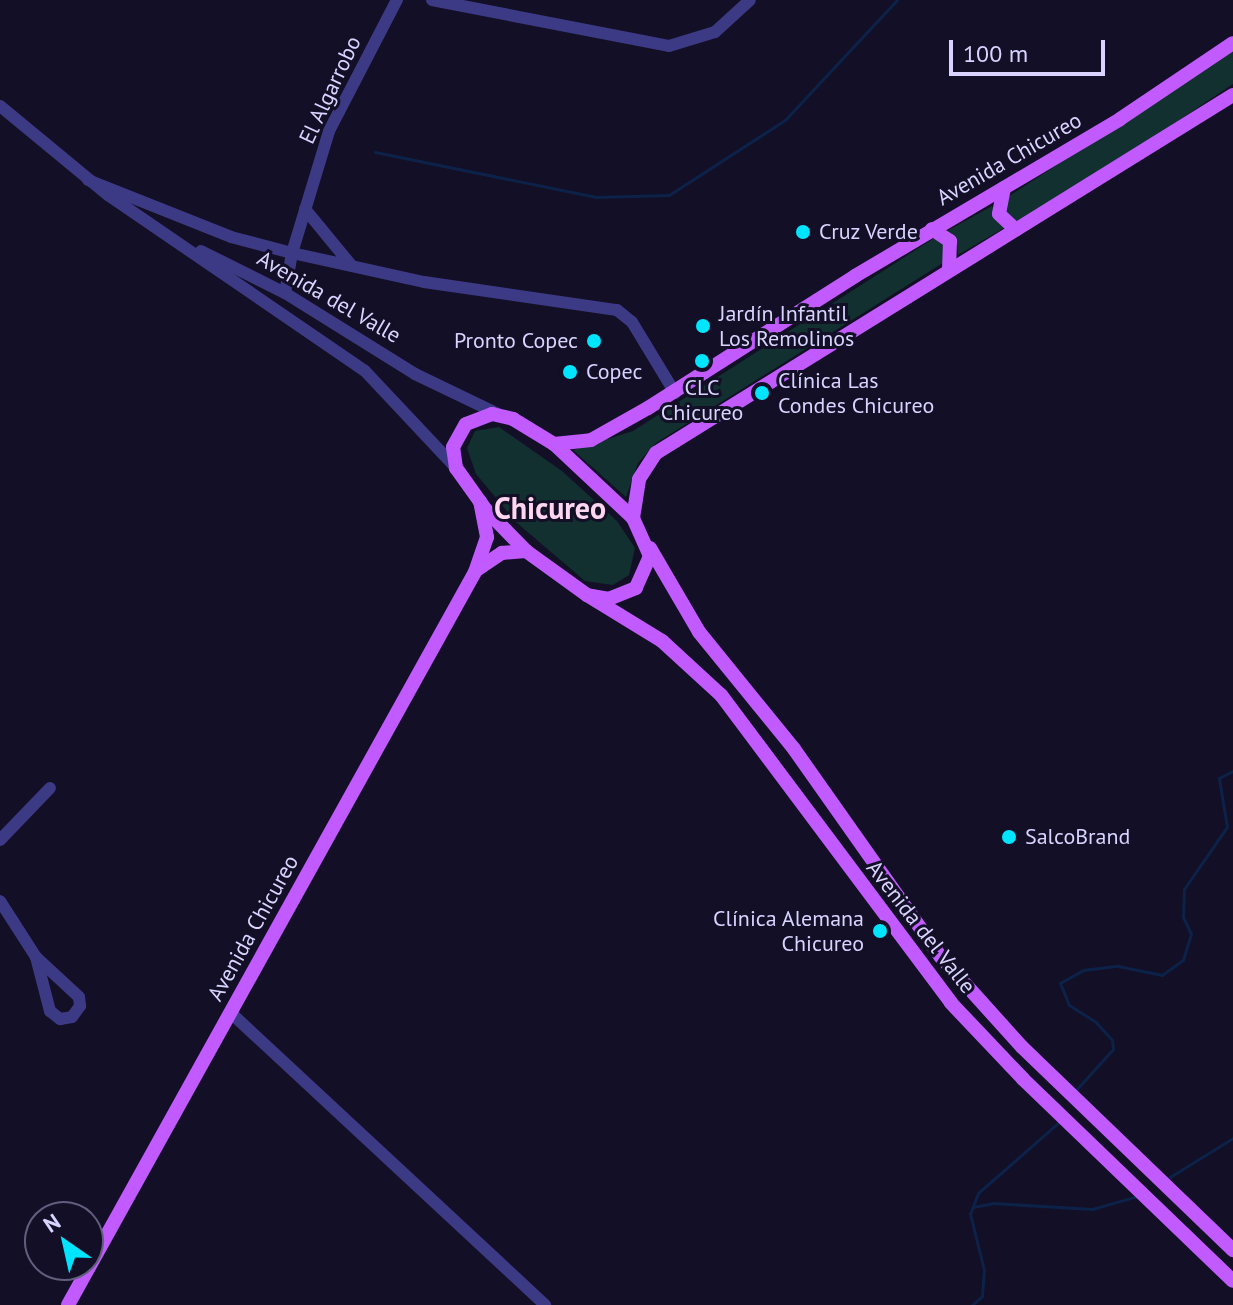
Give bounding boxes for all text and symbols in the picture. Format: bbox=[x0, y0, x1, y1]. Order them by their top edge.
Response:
scale bar bbox=[953, 24, 1109, 74]
street label: El Algarrobo bbox=[293, 32, 367, 148]
text: 100 m bbox=[963, 38, 1028, 69]
street label: Avenida Chicureo bbox=[932, 107, 1086, 211]
place label: Cruz Verde bbox=[819, 219, 919, 245]
marker: Cruz Verde bbox=[794, 223, 812, 241]
street label: Avenida del Valle bbox=[252, 245, 406, 349]
place label: Jardín Infantil Los Remolinos bbox=[719, 300, 854, 352]
marker: Jardín Infantil Los Remolinos bbox=[694, 317, 712, 335]
place label: Pronto Copec bbox=[454, 328, 578, 354]
marker: Pronto Copec bbox=[585, 332, 603, 350]
marker: CLC Chicureo bbox=[693, 352, 711, 370]
place label: Copec bbox=[586, 359, 642, 385]
marker: Copec bbox=[561, 363, 579, 381]
place label: Clínica Las Condes Chicureo bbox=[778, 367, 934, 418]
place label: CLC Chicureo bbox=[661, 374, 743, 426]
marker: Clínica Las Condes Chicureo bbox=[753, 384, 771, 402]
district label: Chicureo bbox=[494, 490, 606, 526]
place label: SalcoBrand bbox=[1025, 824, 1130, 850]
marker: SalcoBrand bbox=[1000, 828, 1018, 846]
street label: Avenida Chicureo bbox=[202, 850, 304, 1006]
street label: Avenida del Valle bbox=[861, 855, 981, 999]
place label: Clínica Alemana Chicureo bbox=[712, 905, 864, 956]
marker: Clínica Alemana Chicureo bbox=[871, 922, 889, 940]
north arrow bbox=[24, 1201, 104, 1281]
text: N bbox=[38, 1207, 66, 1238]

